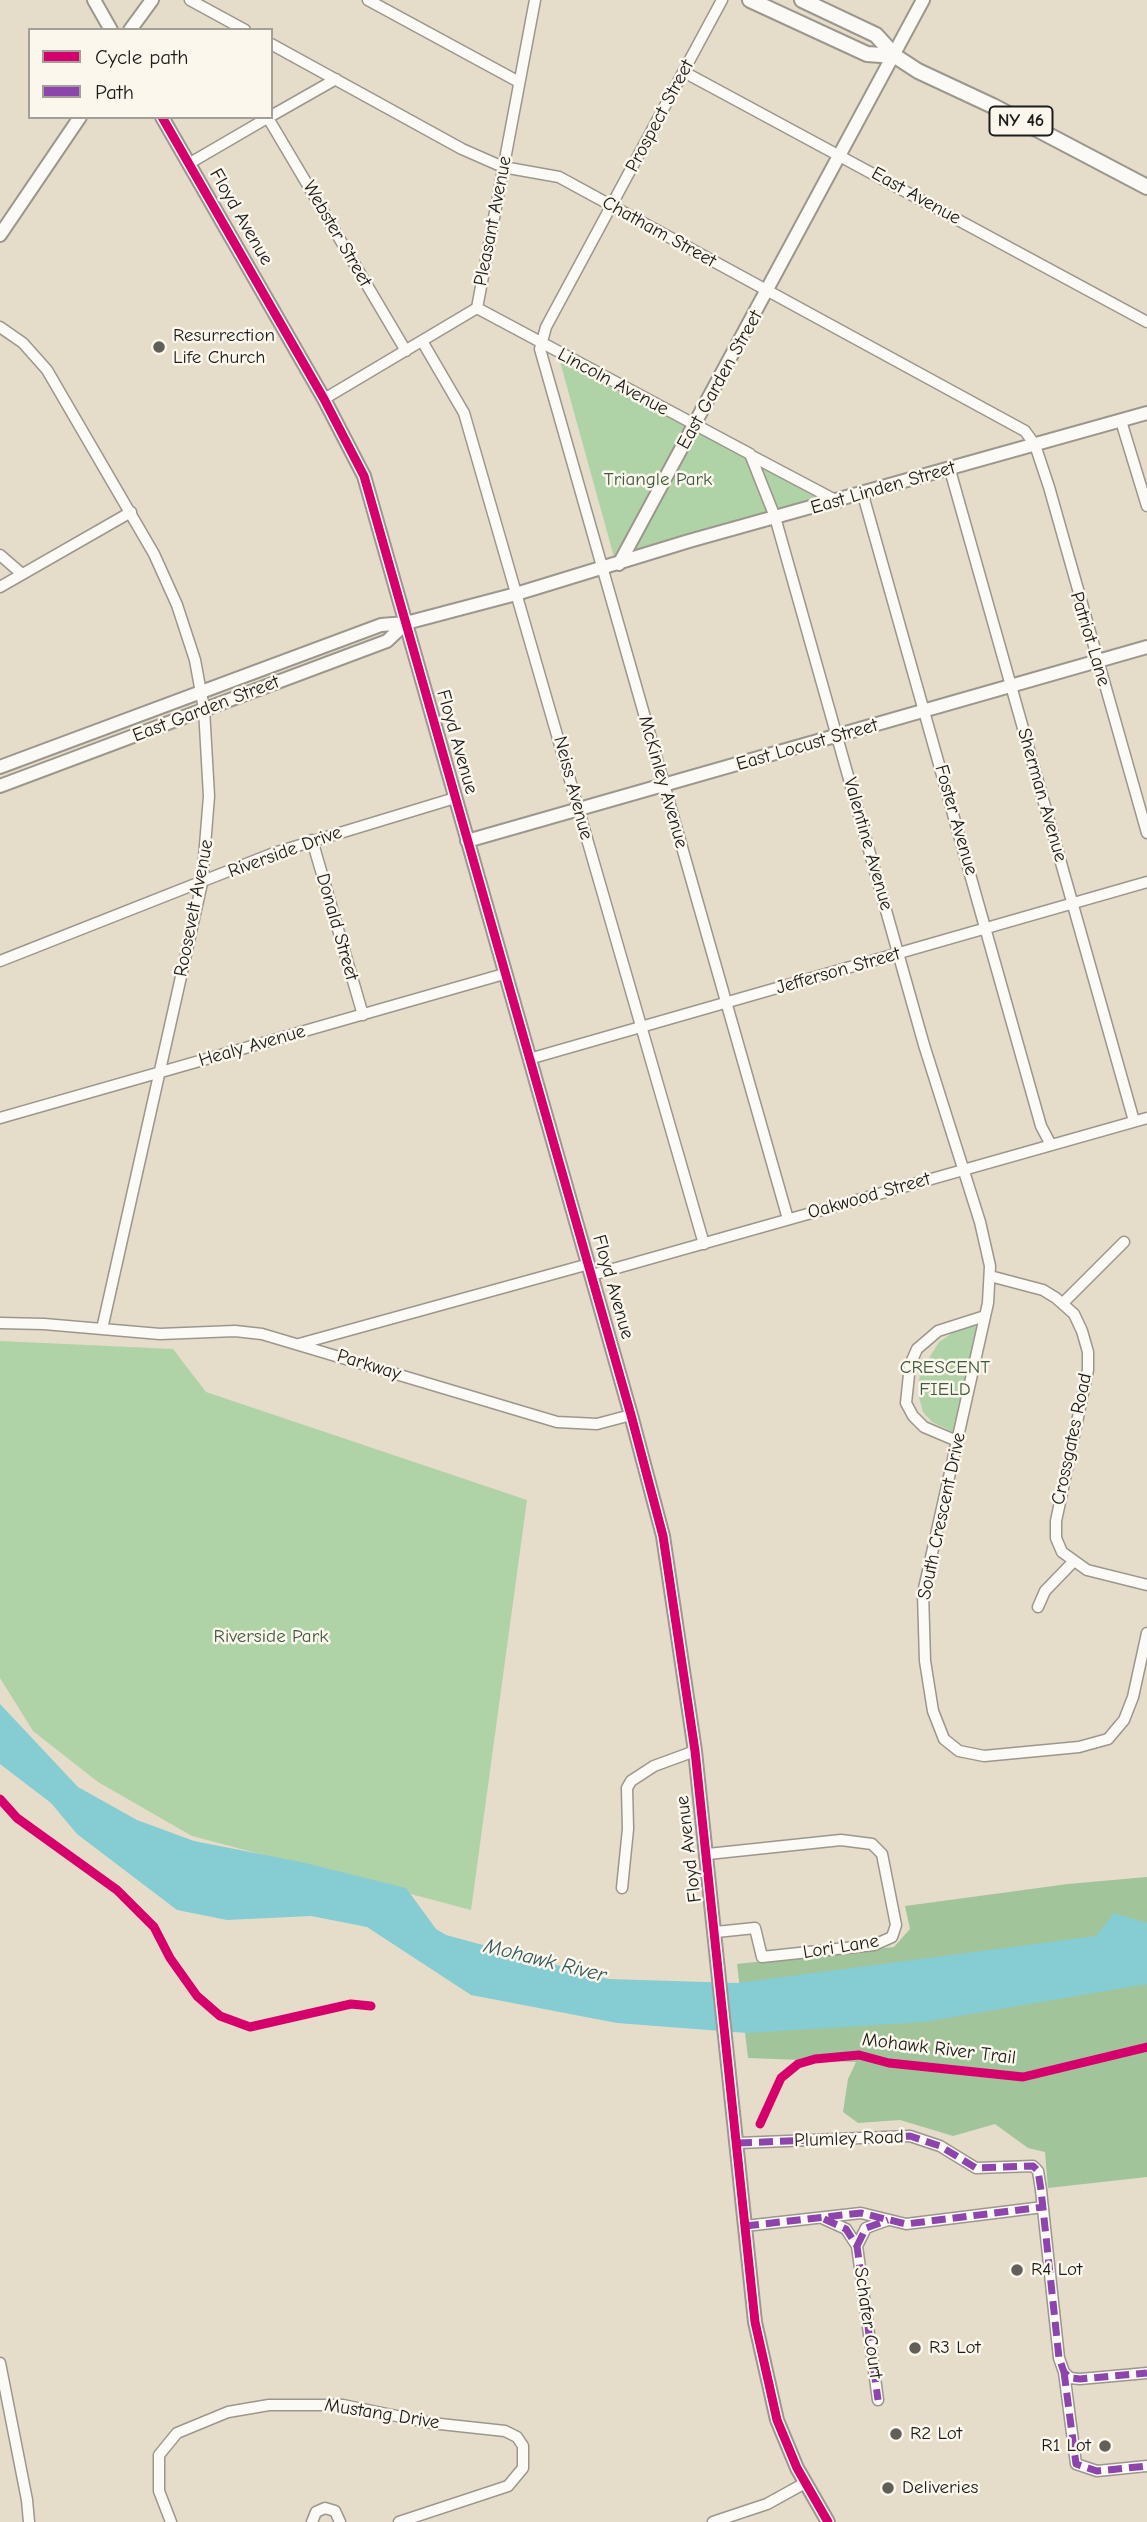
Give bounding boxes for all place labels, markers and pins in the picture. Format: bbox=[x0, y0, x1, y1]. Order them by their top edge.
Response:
place label: Resurrection Life Church bbox=[173, 325, 275, 369]
marker: Resurrection Life Church bbox=[151, 339, 167, 355]
place label: R4 Lot bbox=[1031, 2259, 1082, 2281]
marker: R4 Lot bbox=[1009, 2262, 1025, 2278]
place label: R3 Lot bbox=[929, 2337, 981, 2359]
marker: R3 Lot bbox=[907, 2340, 923, 2356]
place label: R2 Lot bbox=[910, 2423, 962, 2445]
marker: R2 Lot bbox=[888, 2426, 904, 2442]
place label: R1 Lot bbox=[1041, 2435, 1091, 2457]
marker: R1 Lot bbox=[1097, 2438, 1113, 2454]
place label: Deliveries bbox=[902, 2477, 978, 2499]
marker: Deliveries bbox=[880, 2480, 896, 2496]

